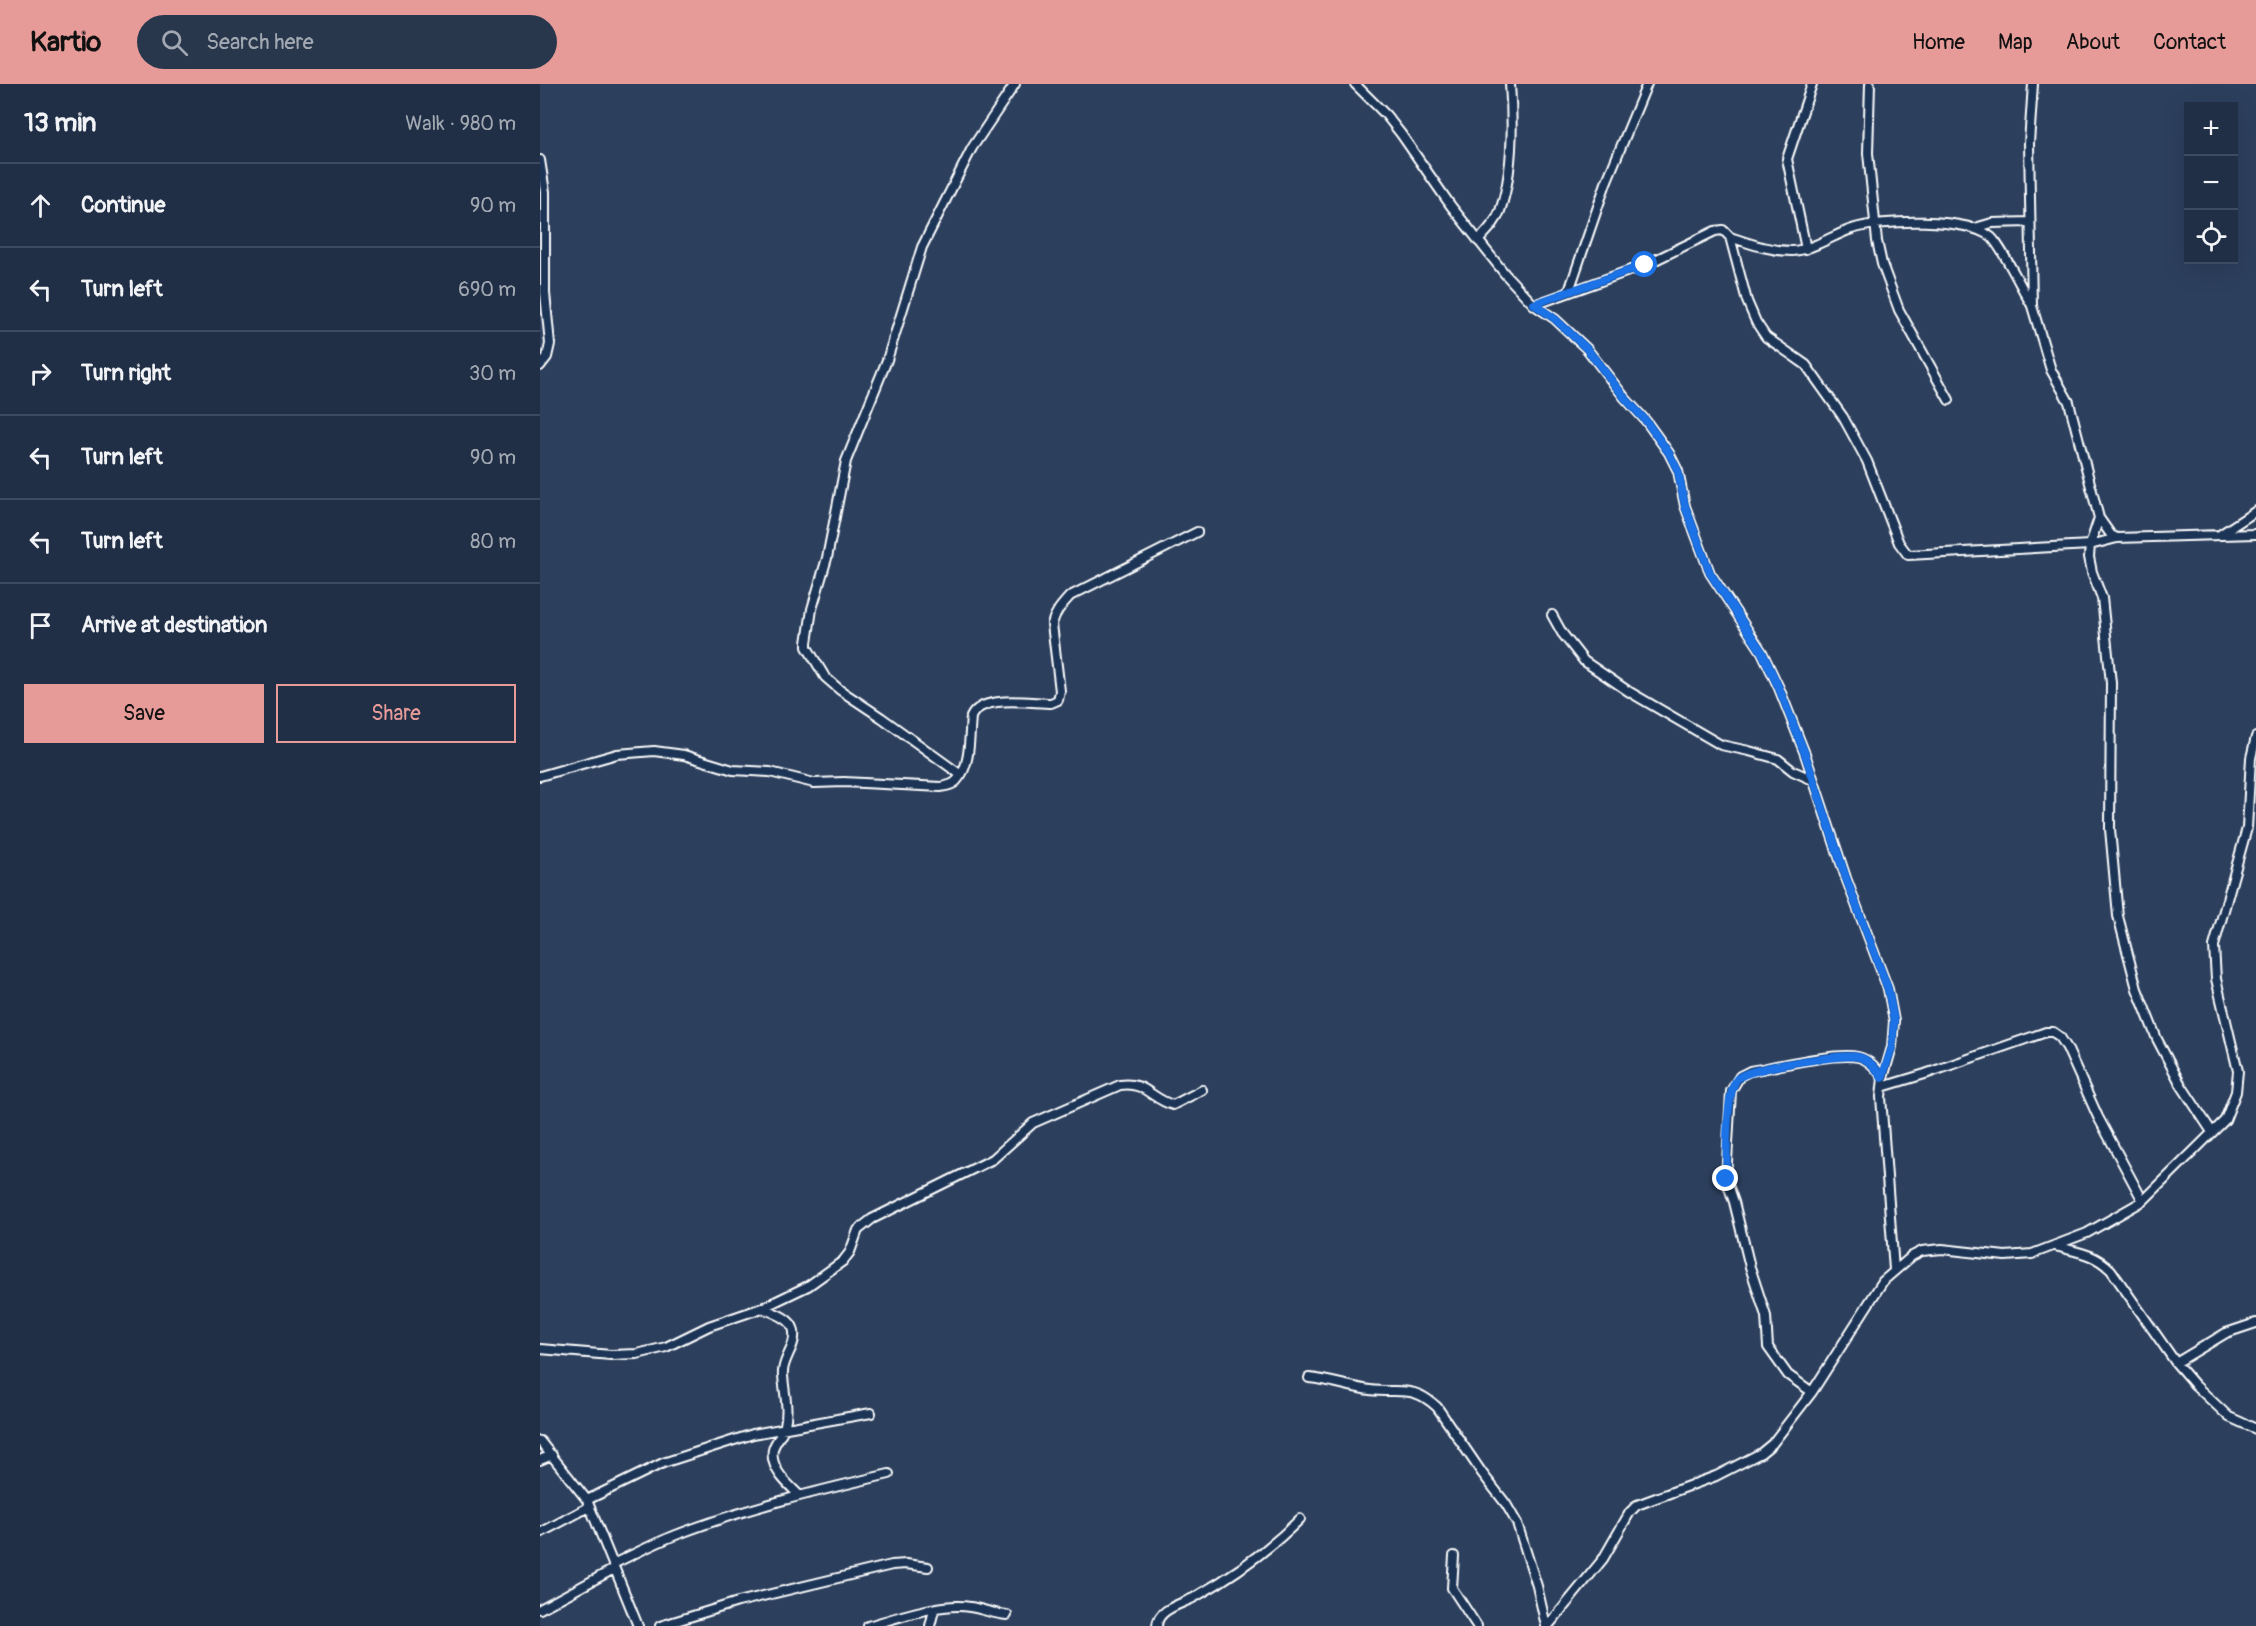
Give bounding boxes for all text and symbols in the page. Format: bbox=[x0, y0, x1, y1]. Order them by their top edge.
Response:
search box bbox=[137, 15, 557, 69]
text: Kartio bbox=[30, 25, 101, 60]
icon: search bbox=[158, 26, 191, 59]
text: Search here bbox=[206, 28, 314, 56]
text: Home bbox=[1912, 29, 1965, 56]
text: Map bbox=[1998, 29, 2033, 56]
text: About bbox=[2066, 29, 2120, 56]
text: Contact bbox=[2153, 29, 2226, 56]
map controls bbox=[2184, 102, 2238, 264]
button: + bbox=[2184, 102, 2238, 156]
text: 13 min bbox=[24, 107, 97, 139]
text: Walk · 980 m bbox=[405, 111, 516, 136]
button: − bbox=[2184, 156, 2238, 210]
icon: ahead bbox=[24, 189, 57, 222]
text: Continue bbox=[81, 191, 165, 219]
text: 90 m bbox=[470, 193, 516, 218]
button: locate bbox=[2184, 210, 2238, 264]
route start bbox=[1631, 251, 1657, 277]
icon: left bbox=[24, 273, 57, 306]
text: Turn left bbox=[81, 275, 163, 303]
text: 690 m bbox=[458, 277, 516, 302]
icon: right bbox=[24, 357, 57, 390]
text: Turn right bbox=[81, 359, 171, 387]
text: 30 m bbox=[469, 361, 516, 386]
icon: left bbox=[24, 441, 57, 474]
text: Turn left bbox=[81, 443, 163, 471]
text: 90 m bbox=[470, 445, 516, 470]
icon: left bbox=[24, 525, 57, 558]
text: Turn left bbox=[81, 527, 163, 555]
text: 80 m bbox=[470, 529, 516, 554]
icon: arrive bbox=[24, 609, 57, 642]
text: Arrive at destination bbox=[81, 611, 267, 639]
button: Save bbox=[24, 684, 264, 743]
button: Share bbox=[276, 684, 516, 743]
route end bbox=[1712, 1165, 1738, 1191]

